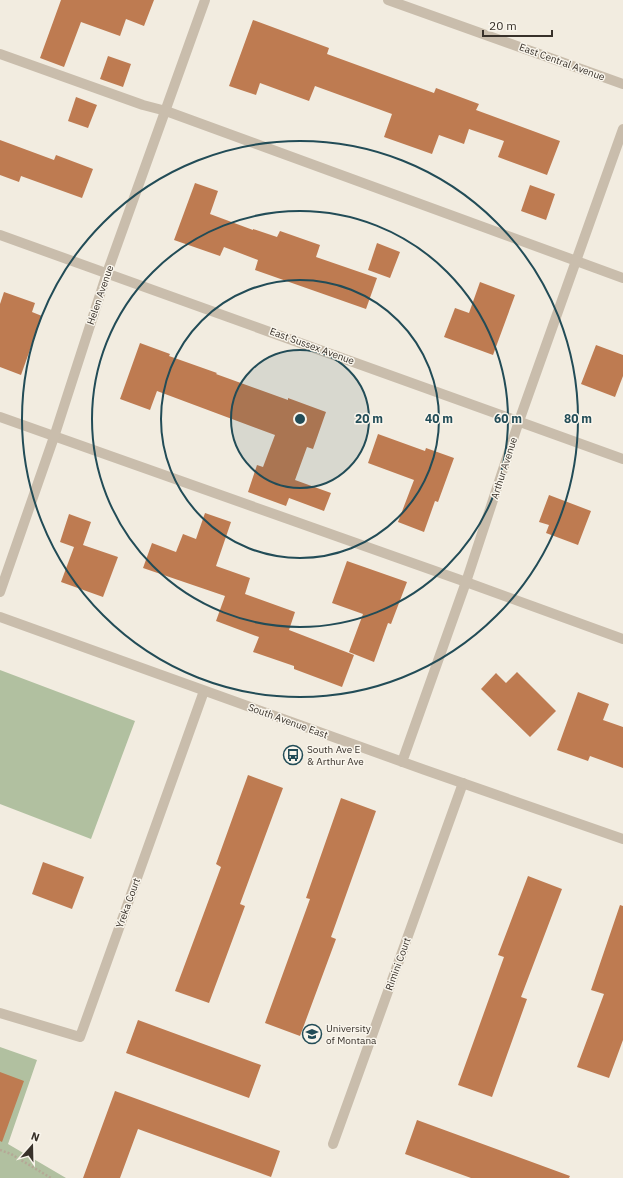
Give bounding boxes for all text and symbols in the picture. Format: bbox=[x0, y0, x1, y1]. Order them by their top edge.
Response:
scale bar bbox=[483, 12, 552, 38]
text: 20 m bbox=[489, 18, 517, 33]
street label: East Central Avenue bbox=[517, 40, 607, 84]
street label: Helen Avenue bbox=[84, 263, 116, 327]
street label: East Sussex Avenue bbox=[268, 325, 357, 368]
text: 20 m bbox=[355, 411, 383, 426]
text: 40 m bbox=[425, 411, 453, 426]
text: 60 m bbox=[494, 411, 522, 426]
text: 80 m bbox=[564, 411, 592, 426]
centre of rings bbox=[293, 412, 307, 426]
street label: Arthur Avenue bbox=[488, 435, 520, 501]
street label: South Avenue East bbox=[246, 701, 330, 742]
place label: South Ave E & Arthur Ave bbox=[307, 743, 364, 768]
bus stop icon: South Ave E & Arthur Ave bbox=[282, 744, 304, 766]
street label: Yreka Court bbox=[113, 876, 143, 930]
street label: Rimini Court bbox=[382, 935, 414, 992]
place label: University of Montana bbox=[326, 1022, 377, 1047]
school or university icon: University of Montana bbox=[301, 1023, 323, 1045]
north arrow bbox=[12, 1126, 52, 1166]
text: N bbox=[29, 1129, 42, 1145]

